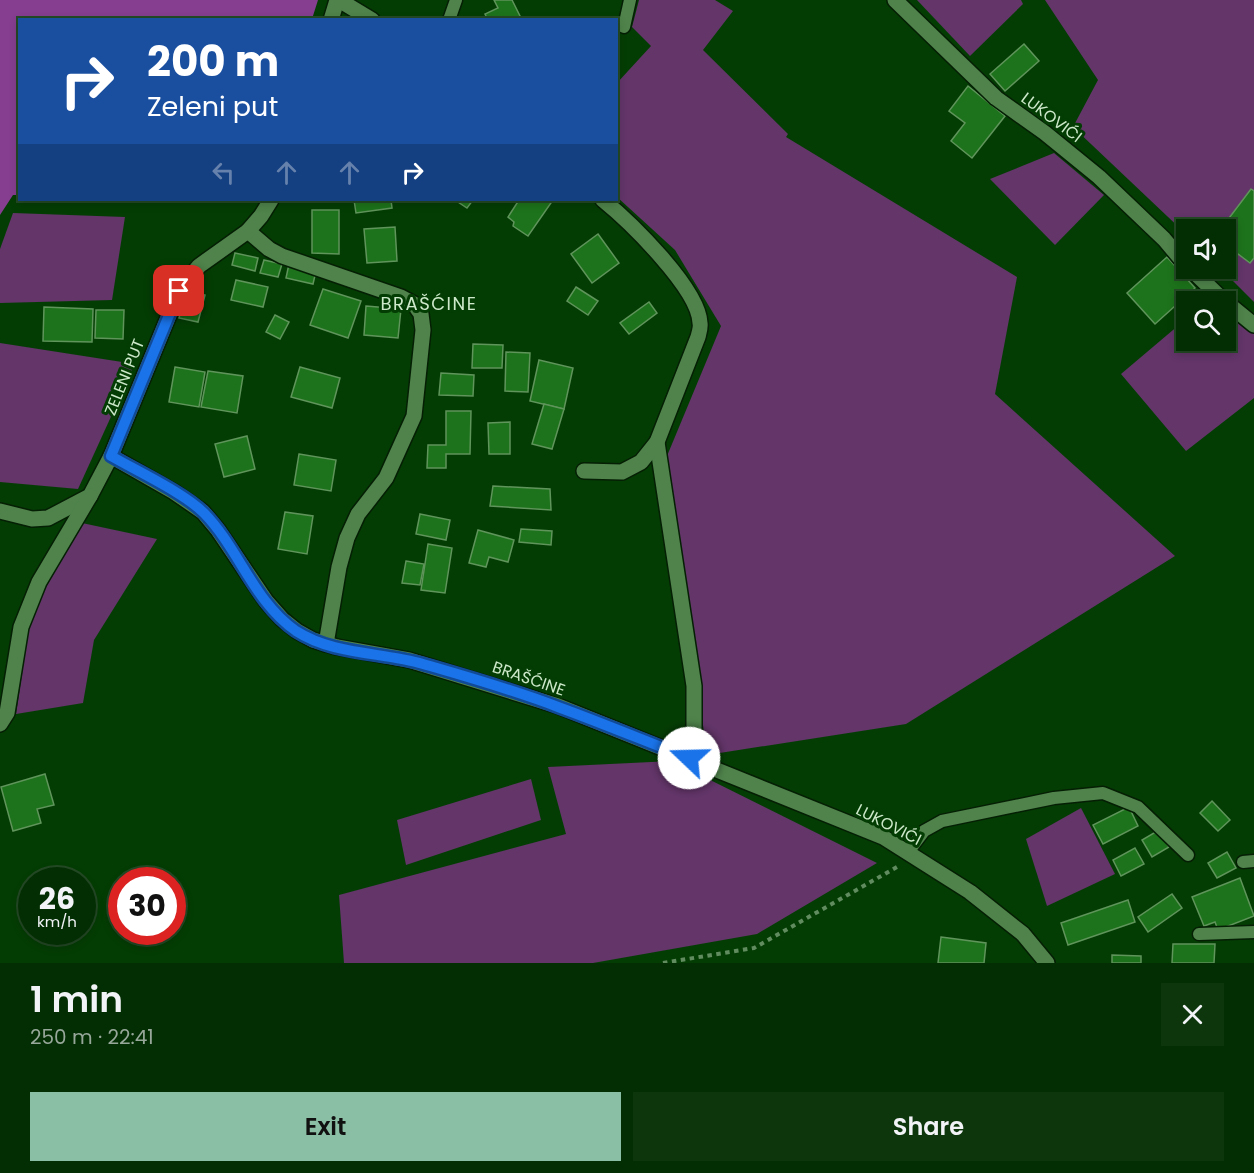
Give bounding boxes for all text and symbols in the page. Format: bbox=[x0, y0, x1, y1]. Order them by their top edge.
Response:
text: 200 m bbox=[147, 32, 279, 91]
icon: right bbox=[48, 42, 126, 120]
street label: LUKOVIĆI bbox=[1016, 87, 1087, 148]
text: Zeleni put bbox=[147, 88, 278, 125]
icon: left bbox=[207, 156, 240, 189]
icon: ahead bbox=[270, 156, 303, 189]
icon: ahead bbox=[333, 156, 366, 189]
icon: right bbox=[396, 156, 429, 189]
map controls bbox=[1176, 219, 1236, 351]
button: sound bbox=[1176, 219, 1236, 279]
pin bbox=[153, 265, 204, 316]
icon: arrive bbox=[162, 274, 195, 307]
district label: BRAŠĆINE bbox=[381, 291, 477, 316]
button: search bbox=[1176, 291, 1236, 351]
street label: ZELENI PUT bbox=[99, 335, 150, 419]
street label: BRAŠĆINE bbox=[489, 655, 568, 702]
position arrow bbox=[657, 726, 721, 790]
street label: LUKOVIĆI bbox=[852, 798, 926, 851]
speed limit sign: 30 bbox=[108, 867, 186, 945]
text: 26 bbox=[39, 877, 75, 920]
text: km/h bbox=[37, 911, 77, 932]
text: 1 min bbox=[30, 974, 123, 1025]
button: close bbox=[1161, 983, 1224, 1046]
text: 250 m · 22:41 bbox=[30, 1023, 154, 1051]
button: Exit bbox=[30, 1092, 621, 1161]
button: Share bbox=[633, 1092, 1224, 1161]

